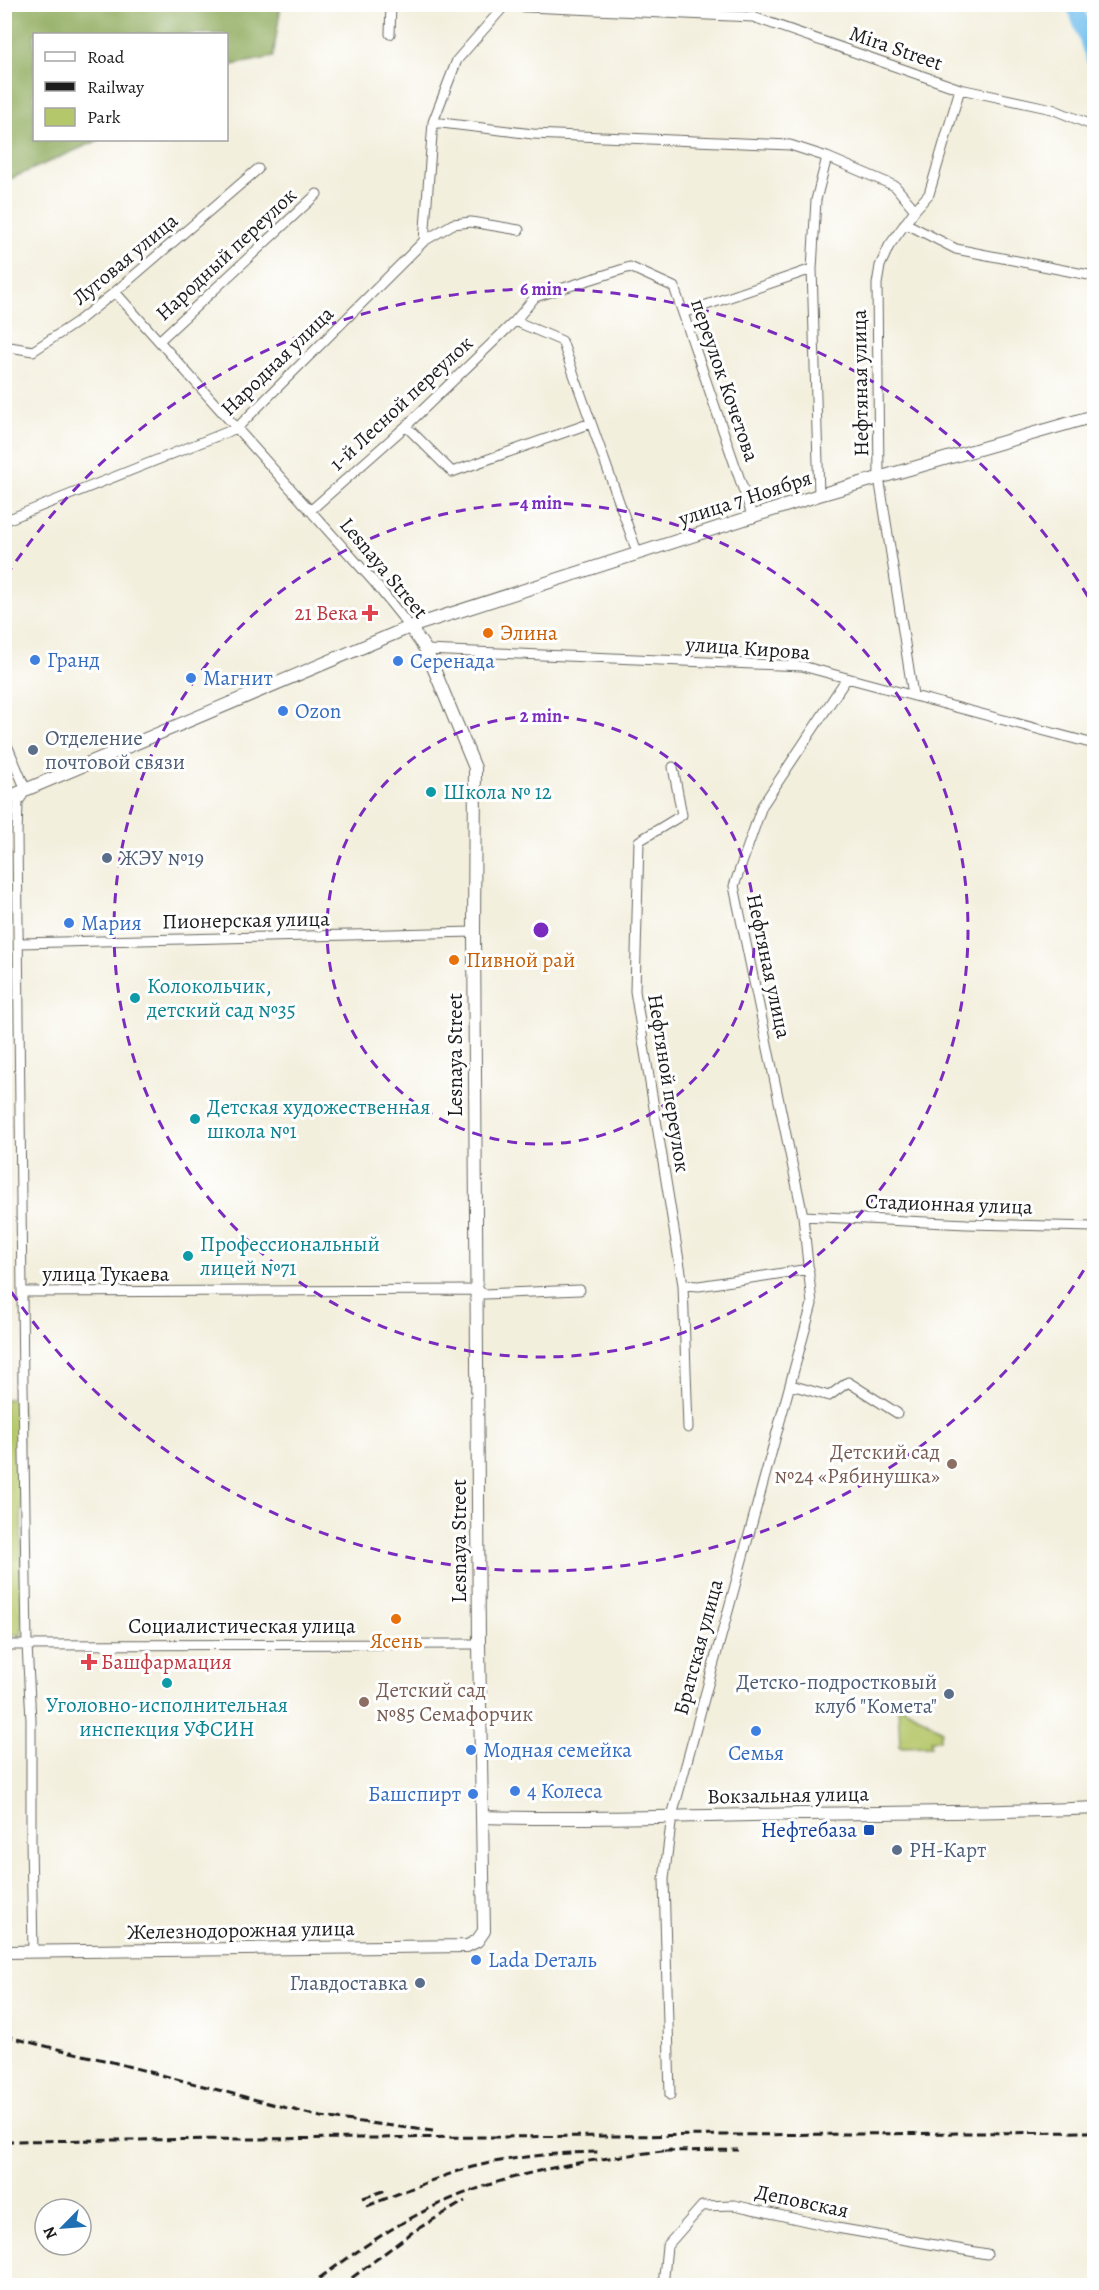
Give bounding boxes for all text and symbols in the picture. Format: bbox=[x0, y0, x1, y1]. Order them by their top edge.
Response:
street label: Mira Street bbox=[846, 19, 946, 77]
legend bbox=[33, 33, 228, 141]
text: Road bbox=[87, 45, 125, 69]
text: Railway bbox=[87, 75, 145, 99]
text: Park bbox=[87, 105, 121, 129]
street label: Народный переулок bbox=[149, 181, 303, 327]
street label: Луговая улица bbox=[66, 206, 184, 311]
text: 6 min bbox=[520, 277, 562, 301]
street label: переулок Кочетова bbox=[684, 295, 766, 465]
street label: Народная улица bbox=[214, 300, 340, 422]
street label: Нефтяная улица bbox=[845, 309, 875, 457]
street label: 1-й Лесной переулок bbox=[323, 329, 479, 477]
street label: улица 7 Ноября bbox=[674, 463, 815, 533]
text: 4 min bbox=[520, 491, 562, 515]
street label: Lesnaya Street bbox=[333, 512, 435, 625]
place label: 21 Века bbox=[295, 599, 358, 627]
marker: 21 Века bbox=[363, 606, 377, 620]
place label: Элина bbox=[500, 619, 558, 647]
marker: Элина bbox=[481, 626, 495, 640]
street label: улица Кирова bbox=[684, 630, 812, 666]
place label: Гранд bbox=[47, 646, 100, 674]
place label: Серенада bbox=[410, 647, 495, 675]
marker: Гранд bbox=[28, 653, 42, 667]
marker: Серенада bbox=[391, 654, 405, 668]
place label: Магнит bbox=[203, 664, 273, 692]
marker: Магнит bbox=[184, 671, 198, 685]
place label: Ozon bbox=[295, 697, 341, 725]
marker: Ozon bbox=[276, 704, 290, 718]
text: 2 min bbox=[520, 704, 562, 728]
place label: Отделение почтовой связи bbox=[45, 724, 185, 776]
marker: Отделение почтовой связи bbox=[26, 743, 40, 757]
place label: Школа № 12 bbox=[443, 778, 552, 806]
marker: Школа № 12 bbox=[424, 785, 438, 799]
place label: ЖЭУ №19 bbox=[119, 844, 204, 872]
marker: ЖЭУ №19 bbox=[100, 851, 114, 865]
street label: Нефтяная улица bbox=[740, 891, 798, 1041]
street label: Пионерская улица bbox=[162, 905, 330, 935]
place label: Мария bbox=[81, 909, 142, 937]
marker: Мария bbox=[62, 916, 76, 930]
centre of rings bbox=[531, 920, 551, 940]
place label: Пивной рай bbox=[466, 946, 575, 974]
marker: Пивной рай bbox=[447, 953, 461, 967]
place label: Колокольчик, детский сад №35 bbox=[146, 972, 296, 1024]
marker: Колокольчик, детский сад №35 bbox=[128, 991, 142, 1005]
street label: Нефтяной переулок bbox=[641, 992, 697, 1174]
street label: Lesnaya Street bbox=[441, 993, 469, 1117]
place label: Детская художественная школа №1 bbox=[207, 1093, 430, 1145]
marker: Детская художественная школа №1 bbox=[188, 1112, 202, 1126]
street label: Стадионная улица bbox=[865, 1187, 1033, 1221]
place label: Профессиональный лицей №71 bbox=[200, 1230, 380, 1282]
marker: Профессиональный лицей №71 bbox=[181, 1249, 195, 1263]
street label: улица Тукаева bbox=[41, 1260, 170, 1288]
place label: Детский сад №24 «Рябинушка» bbox=[774, 1438, 940, 1490]
marker: Детский сад №24 «Рябинушка» bbox=[945, 1457, 959, 1471]
street label: Lesnaya Street bbox=[445, 1479, 473, 1603]
street label: Братская улица bbox=[666, 1576, 730, 1718]
street label: Социалистическая улица bbox=[128, 1612, 356, 1640]
marker: Ясень bbox=[389, 1612, 403, 1626]
place label: Ясень bbox=[370, 1627, 422, 1655]
place label: Башфармация bbox=[101, 1648, 232, 1676]
marker: Башфармация bbox=[82, 1655, 96, 1669]
place label: Детско-подростковый клуб "Комета" bbox=[736, 1668, 937, 1720]
marker: Уголовно-исполнительная инспекция УФСИН bbox=[160, 1676, 174, 1690]
place label: Детский сад №85 Семафорчик bbox=[376, 1676, 533, 1728]
marker: Детско-подростковый клуб "Комета" bbox=[942, 1687, 956, 1701]
place label: Уголовно-исполнительная инспекция УФСИН bbox=[46, 1691, 288, 1743]
marker: Детский сад №85 Семафорчик bbox=[357, 1695, 371, 1709]
marker: Семья bbox=[749, 1724, 763, 1738]
place label: Модная семейка bbox=[483, 1736, 632, 1764]
place label: Семья bbox=[728, 1739, 784, 1767]
marker: Модная семейка bbox=[464, 1743, 478, 1757]
place label: 4 Колеса bbox=[527, 1777, 603, 1805]
place label: Башспирт bbox=[368, 1780, 461, 1808]
street label: Вокзальная улица bbox=[707, 1780, 870, 1810]
marker: 4 Колеса bbox=[508, 1784, 522, 1798]
marker: Башспирт bbox=[466, 1787, 480, 1801]
place label: Нефтебаза bbox=[761, 1816, 857, 1844]
marker: Нефтебаза bbox=[862, 1823, 876, 1837]
place label: РН-Карт bbox=[909, 1836, 986, 1864]
marker: РН-Карт bbox=[890, 1843, 904, 1857]
street label: Железнодорожная улица bbox=[127, 1914, 355, 1946]
place label: Lada Dеталь bbox=[488, 1946, 597, 1974]
marker: Lada Dеталь bbox=[469, 1953, 483, 1967]
place label: Главдоставка bbox=[289, 1969, 408, 1997]
marker: Главдоставка bbox=[413, 1976, 427, 1990]
street label: Деповская bbox=[753, 2177, 851, 2225]
north arrow bbox=[33, 2197, 93, 2257]
text: N bbox=[38, 2223, 63, 2243]

